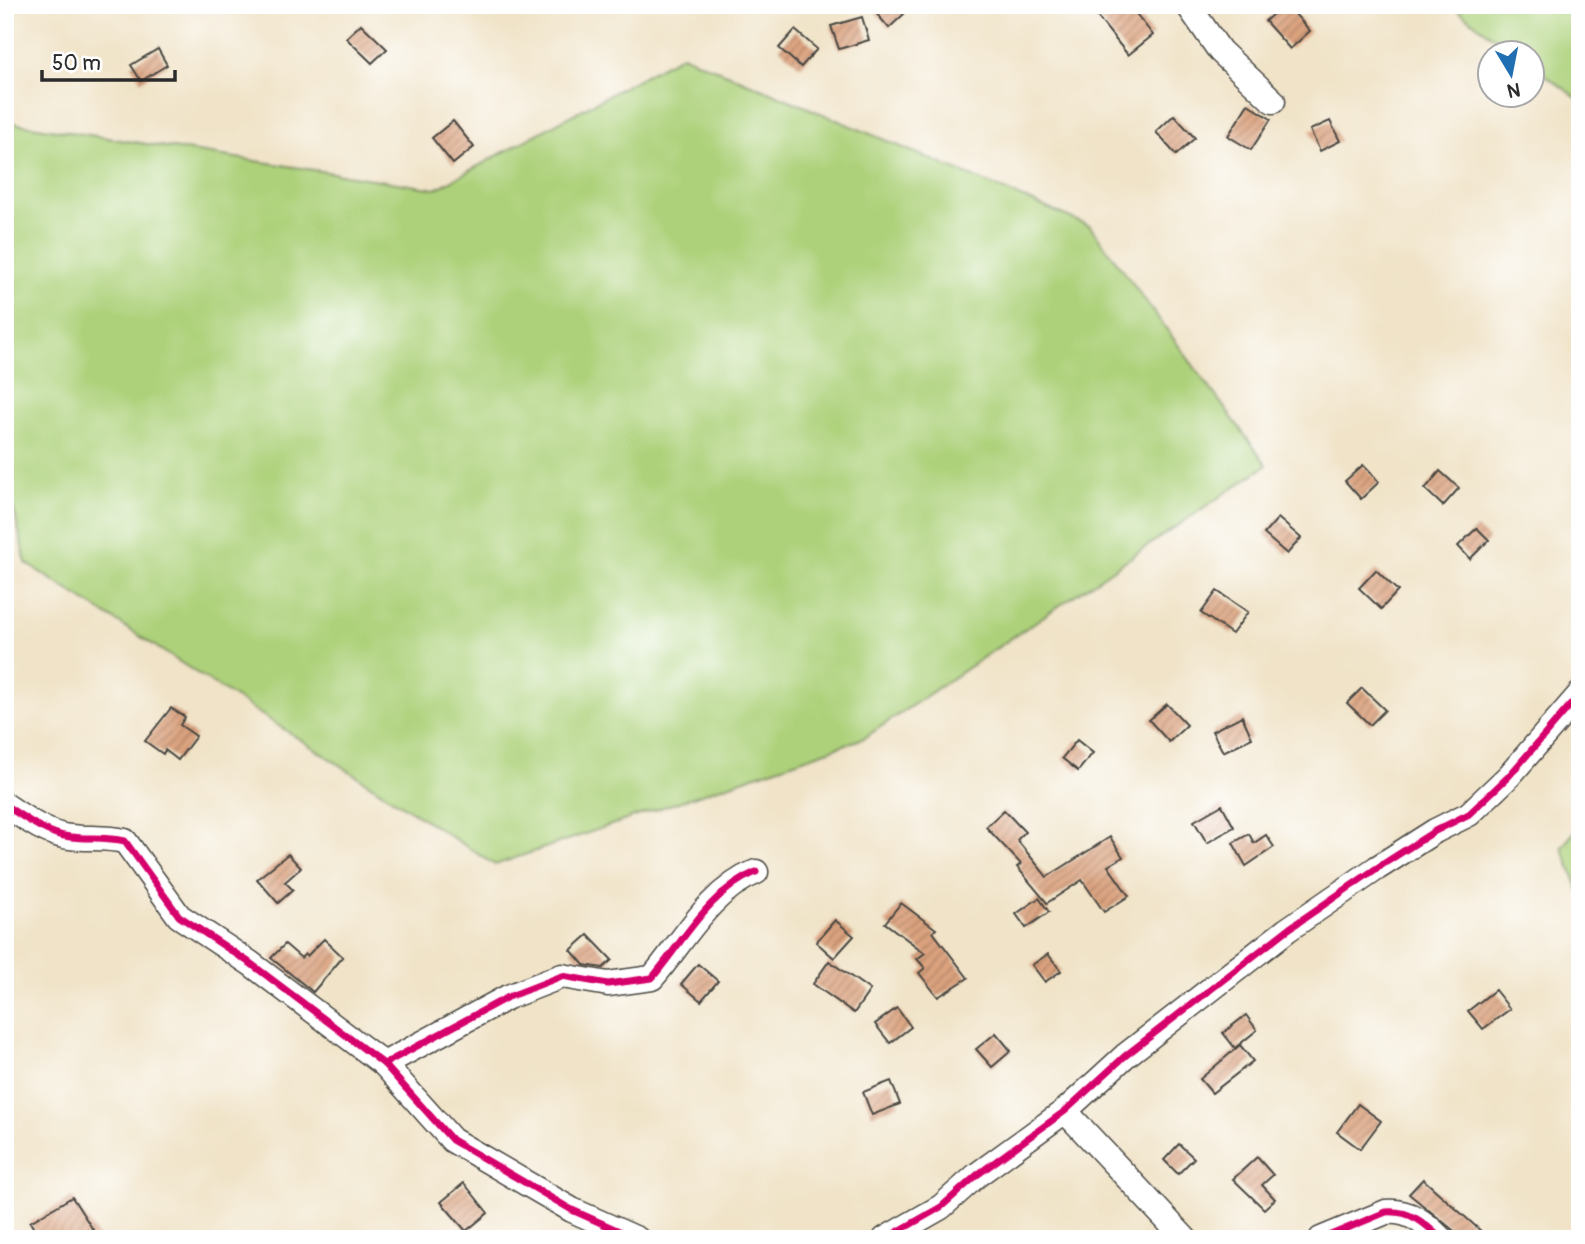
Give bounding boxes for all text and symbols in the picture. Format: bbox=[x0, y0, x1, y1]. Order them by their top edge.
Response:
scale bar bbox=[42, 38, 175, 82]
north arrow bbox=[1476, 38, 1546, 108]
text: 50 m bbox=[52, 50, 101, 77]
text: N bbox=[1505, 77, 1522, 103]

